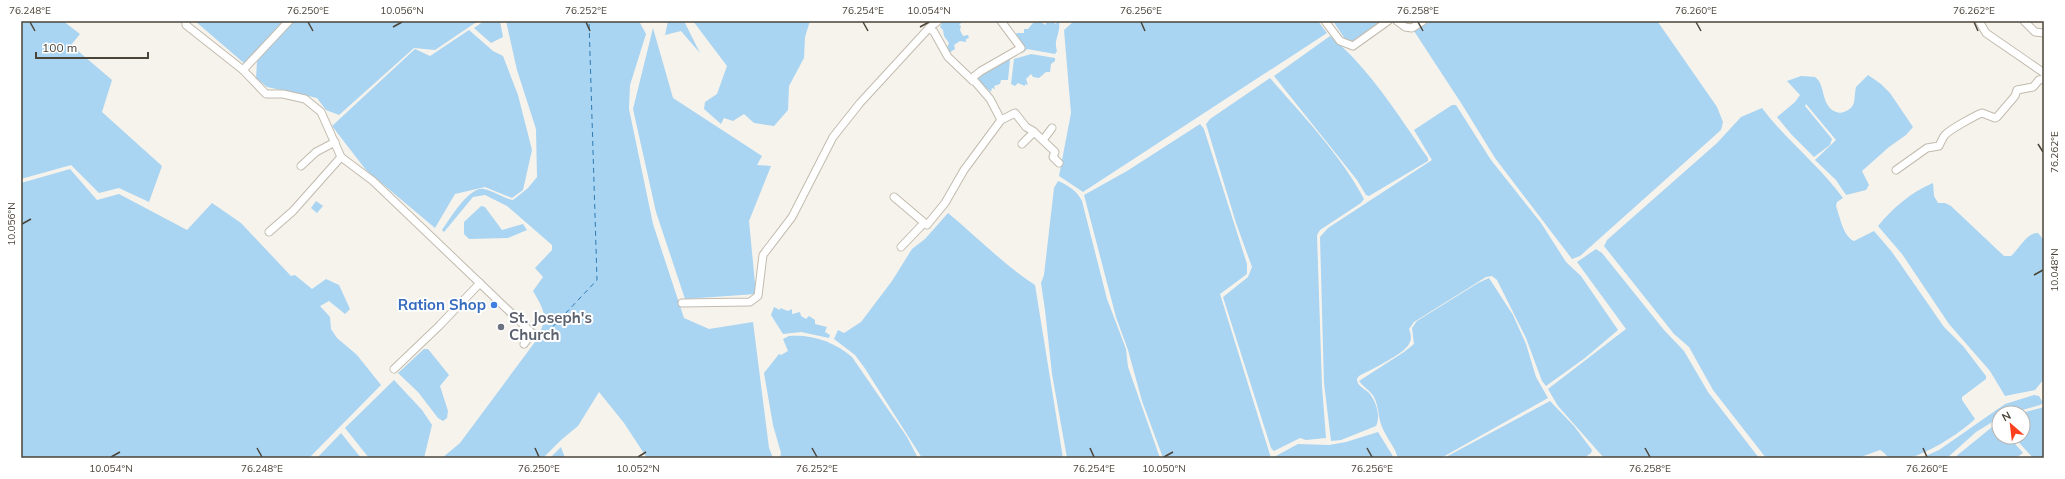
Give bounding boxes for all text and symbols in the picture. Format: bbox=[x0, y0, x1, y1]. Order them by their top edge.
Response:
text: 76.248°E bbox=[9, 4, 51, 17]
text: 76.250°E bbox=[287, 4, 329, 17]
text: 10.056°N bbox=[380, 4, 424, 17]
text: 76.252°E bbox=[565, 4, 607, 17]
text: 76.254°E bbox=[842, 4, 884, 17]
text: 10.054°N bbox=[907, 4, 951, 17]
text: 76.256°E bbox=[1120, 4, 1162, 17]
text: 76.258°E bbox=[1397, 4, 1439, 17]
text: 76.260°E bbox=[1675, 4, 1717, 17]
text: 76.262°E bbox=[1953, 4, 1995, 17]
scale bar bbox=[36, 34, 148, 60]
text: 100 m bbox=[42, 40, 77, 55]
text: 76.262°E bbox=[2048, 131, 2061, 173]
text: 10.056°N bbox=[5, 202, 18, 246]
text: 10.048°N bbox=[2048, 248, 2061, 292]
place label: Ration Shop bbox=[398, 295, 486, 314]
marker: Ration Shop bbox=[489, 300, 499, 310]
place label: St. Joseph's Church bbox=[509, 308, 592, 344]
marker: St. Joseph's Church bbox=[496, 322, 506, 332]
north arrow bbox=[1991, 405, 2031, 445]
text: N bbox=[1999, 408, 2013, 424]
text: 10.054°N bbox=[89, 462, 133, 475]
text: 76.248°E bbox=[241, 462, 283, 475]
text: 76.250°E bbox=[518, 462, 560, 475]
text: 10.052°N bbox=[616, 462, 660, 475]
text: 76.252°E bbox=[796, 462, 838, 475]
text: 76.254°E bbox=[1073, 462, 1115, 475]
text: 10.050°N bbox=[1142, 462, 1186, 475]
text: 76.256°E bbox=[1351, 462, 1393, 475]
text: 76.258°E bbox=[1629, 462, 1671, 475]
text: 76.260°E bbox=[1906, 462, 1948, 475]

